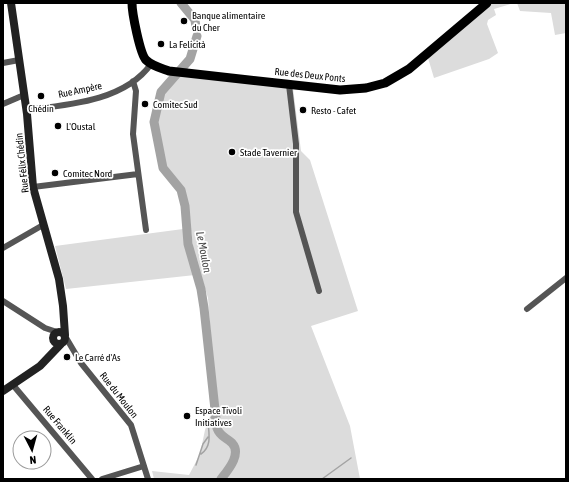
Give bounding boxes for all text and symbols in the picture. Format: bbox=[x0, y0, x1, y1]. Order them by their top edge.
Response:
place label: Banque alimentaire du Cher bbox=[192, 10, 266, 33]
marker: Banque alimentaire du Cher bbox=[179, 16, 189, 26]
marker: La Felicità bbox=[156, 39, 166, 49]
place label: La Felicità bbox=[169, 39, 206, 50]
street label: Rue des Deux Ponts bbox=[274, 66, 346, 84]
street label: Rue Ampère bbox=[57, 80, 103, 100]
marker: Chédin bbox=[36, 91, 46, 101]
marker: Comitec Sud bbox=[140, 99, 150, 109]
place label: Comitec Sud bbox=[153, 99, 198, 110]
place label: Chédin bbox=[28, 103, 54, 114]
marker: Resto - Cafet bbox=[298, 105, 308, 115]
place label: Resto - Cafet bbox=[311, 105, 356, 116]
marker: L'Oustal bbox=[53, 121, 63, 131]
place label: L'Oustal bbox=[66, 121, 96, 132]
street label: Rue Félix Chédin bbox=[13, 132, 31, 194]
marker: Stade Tavernier bbox=[227, 147, 237, 157]
place label: Stade Tavernier bbox=[240, 147, 298, 158]
marker: Comitec Nord bbox=[50, 168, 60, 178]
place label: Comitec Nord bbox=[63, 168, 113, 179]
water label: Le Moulon bbox=[194, 230, 214, 274]
marker: Le Carré d'As bbox=[62, 352, 72, 362]
place label: Le Carré d'As bbox=[75, 352, 121, 363]
street label: Rue du Moulon bbox=[98, 370, 140, 420]
street label: Rue Franklin bbox=[41, 404, 79, 446]
place label: Espace Tivoli Initiatives bbox=[195, 405, 242, 428]
marker: Espace Tivoli Initiatives bbox=[182, 411, 192, 421]
north arrow bbox=[12, 430, 52, 470]
text: N bbox=[29, 454, 37, 466]

